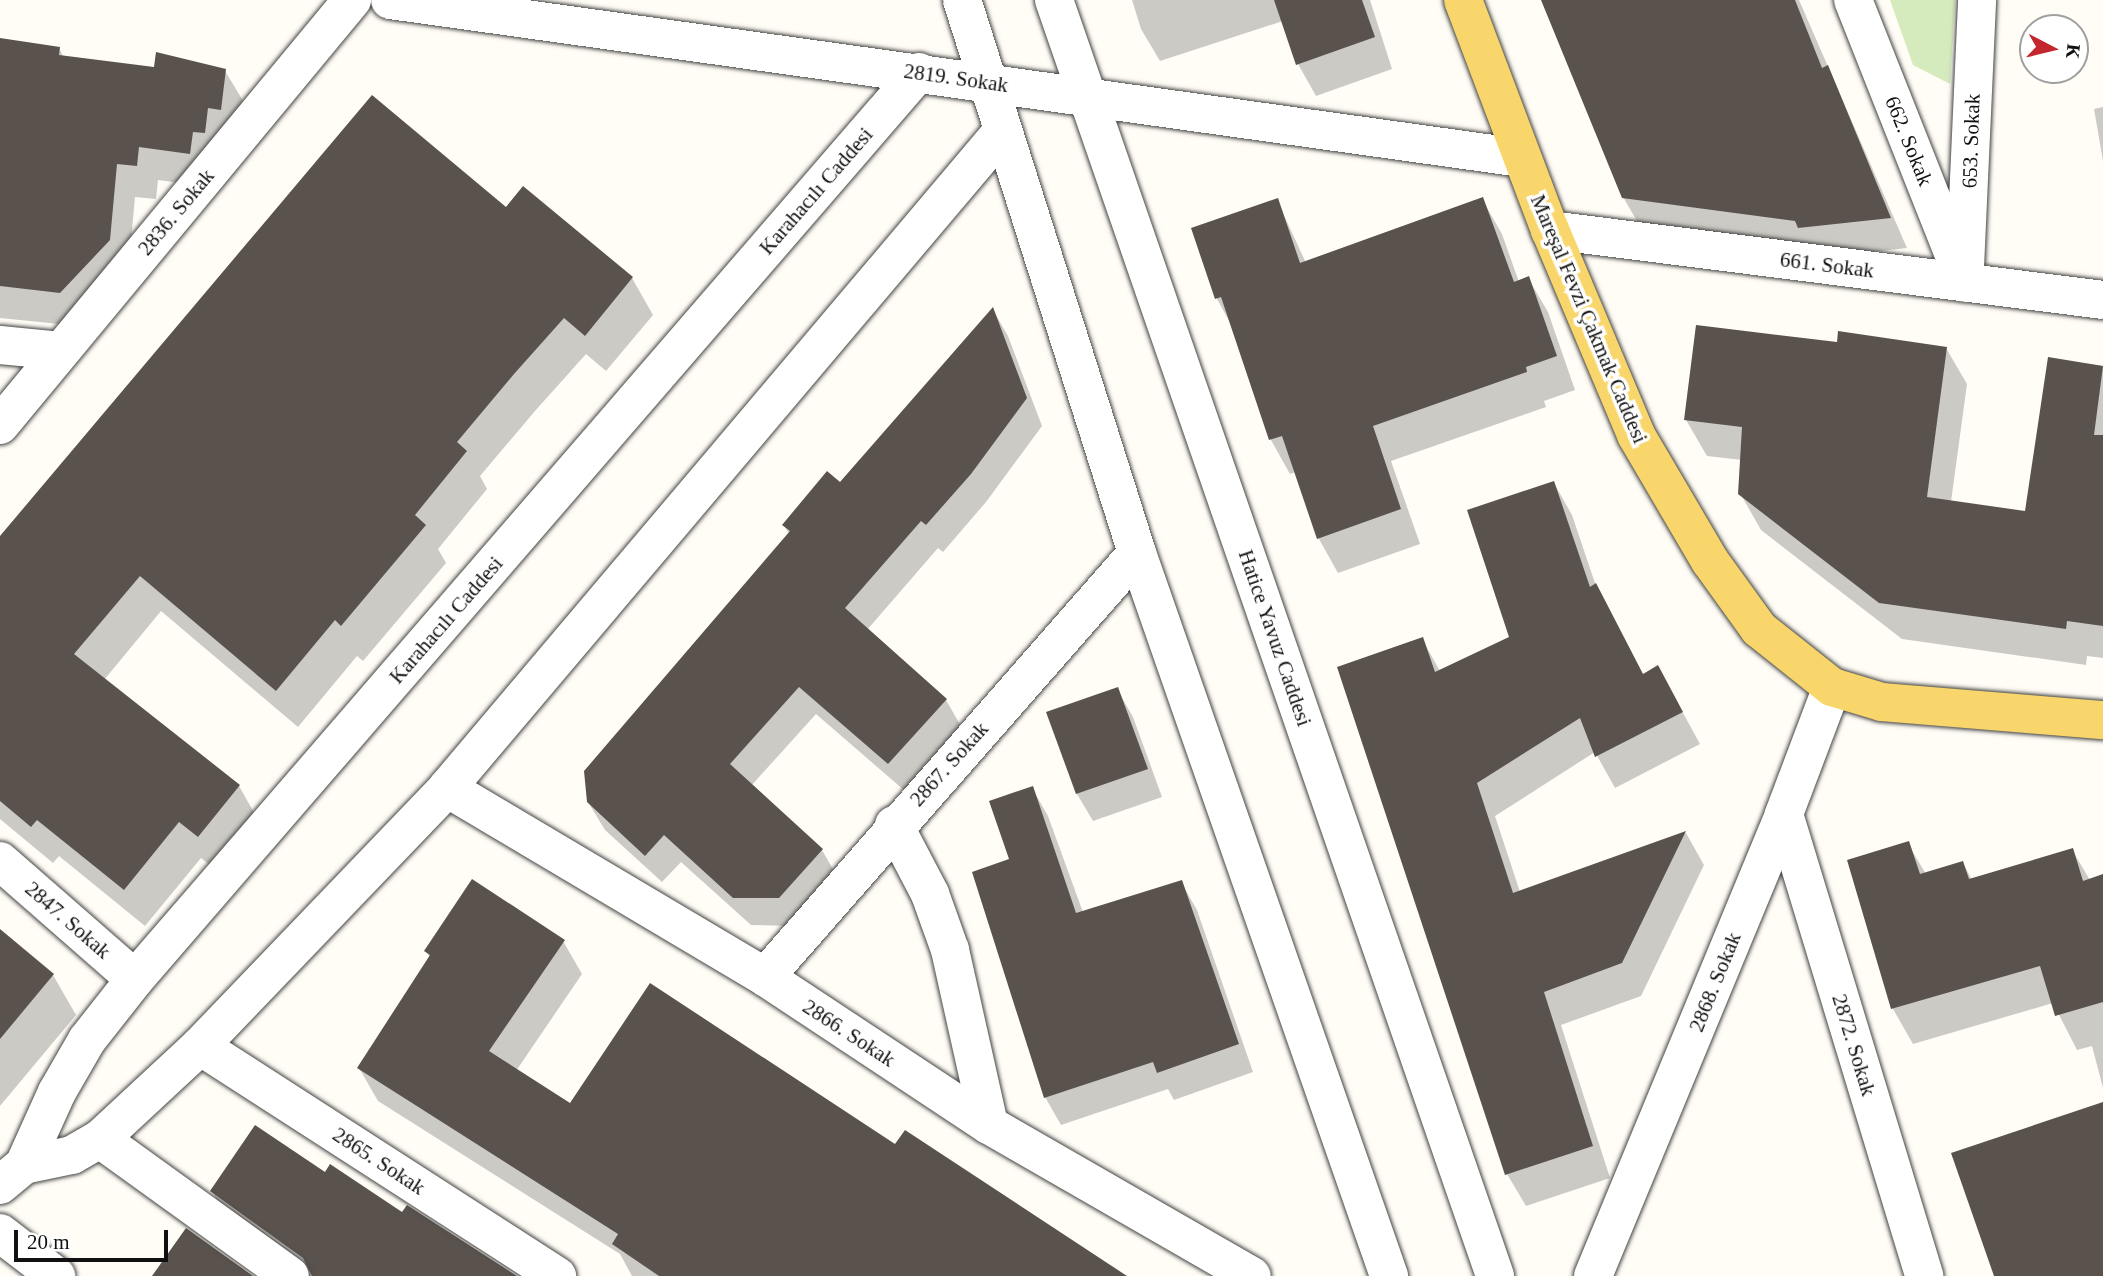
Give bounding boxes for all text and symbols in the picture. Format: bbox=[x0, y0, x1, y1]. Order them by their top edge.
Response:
north arrow bbox=[2019, 14, 2089, 84]
text: K bbox=[2062, 43, 2085, 60]
street label: 2819. Sokak bbox=[902, 58, 1010, 98]
street label: 662. Sokak bbox=[1880, 92, 1938, 190]
street label: 653. Sokak bbox=[1957, 93, 1985, 189]
street label: Karahacılı Caddesi bbox=[754, 122, 878, 260]
street label: 2836. Sokak bbox=[133, 164, 219, 260]
street label: Mareşal Fevzi Çakmak Caddesi bbox=[1525, 191, 1653, 447]
street label: 661. Sokak bbox=[1779, 247, 1875, 283]
street label: Hatice Yavuz Caddesi bbox=[1233, 546, 1317, 730]
street label: Karahacılı Caddesi bbox=[384, 551, 508, 689]
street label: 2867. Sokak bbox=[905, 717, 993, 811]
street label: 2847. Sokak bbox=[20, 876, 116, 964]
street label: 2868. Sokak bbox=[1684, 929, 1746, 1035]
street label: 2872. Sokak bbox=[1827, 991, 1881, 1099]
street label: 2866. Sokak bbox=[798, 994, 900, 1072]
street label: 2865. Sokak bbox=[328, 1122, 430, 1200]
scale bar bbox=[18, 1216, 172, 1260]
text: 20 m bbox=[27, 1230, 70, 1254]

